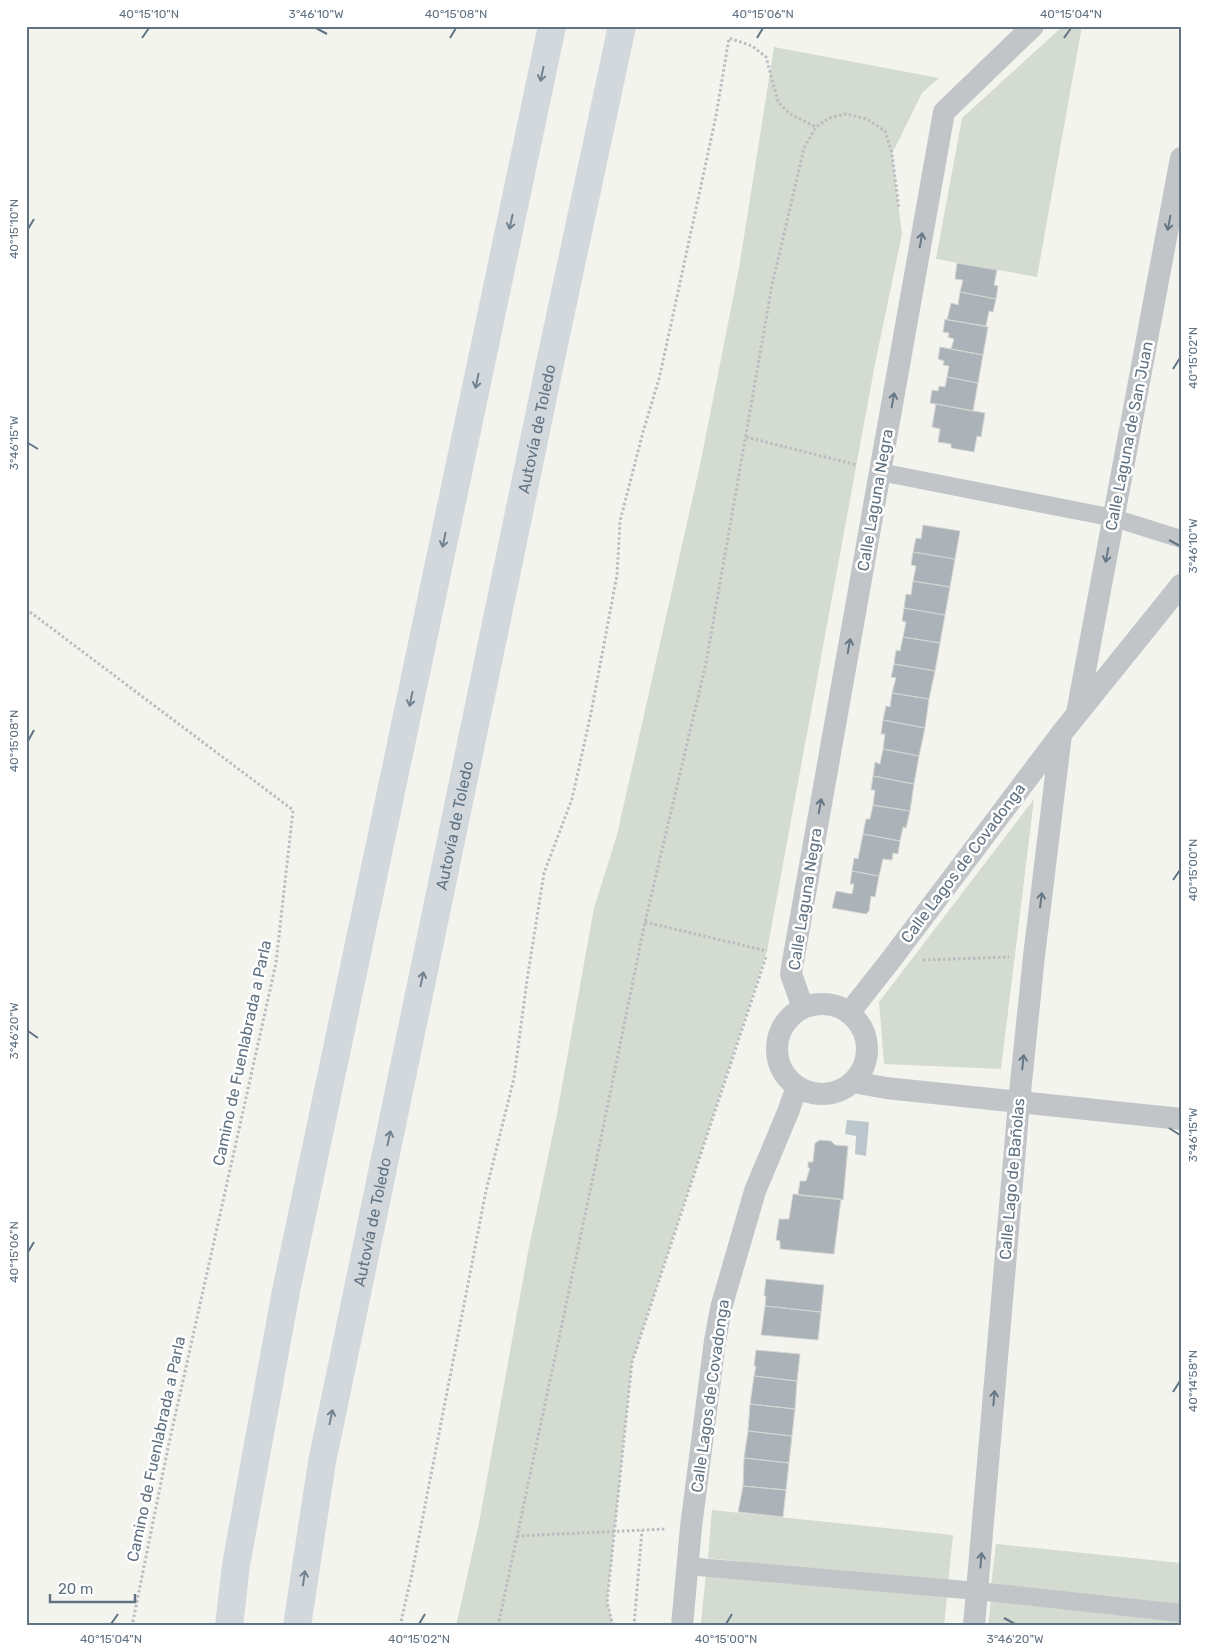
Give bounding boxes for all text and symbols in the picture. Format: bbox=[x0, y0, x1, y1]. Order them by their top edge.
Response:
text: 40°15'10"N bbox=[119, 7, 179, 21]
text: 3°46'10"W bbox=[288, 7, 344, 21]
text: 40°15'08"N bbox=[425, 7, 487, 21]
text: 40°15'06"N bbox=[732, 7, 794, 21]
text: 40°15'04"N bbox=[1040, 7, 1102, 21]
one-way arrow bbox=[536, 66, 546, 82]
text: 40°15'10"N bbox=[7, 199, 21, 259]
one-way arrow bbox=[506, 214, 515, 230]
one-way arrow bbox=[1163, 215, 1173, 231]
one-way arrow bbox=[917, 233, 927, 249]
text: 40°15'02"N bbox=[1186, 327, 1200, 389]
street label: Calle Laguna de San Juan bbox=[1101, 340, 1157, 532]
street label: Autovía de Toledo bbox=[514, 363, 559, 495]
one-way arrow bbox=[472, 373, 482, 389]
one-way arrow bbox=[888, 393, 898, 409]
text: 3°46'15"W bbox=[7, 415, 21, 470]
street label: Calle Laguna Negra bbox=[853, 427, 897, 573]
text: 3°46'10"W bbox=[1186, 518, 1200, 574]
one-way arrow bbox=[439, 532, 448, 548]
one-way arrow bbox=[1102, 547, 1111, 563]
one-way arrow bbox=[844, 639, 854, 655]
one-way arrow bbox=[405, 691, 415, 707]
text: 40°15'08"N bbox=[7, 710, 21, 772]
street label: Autovía de Toledo bbox=[431, 759, 477, 892]
street label: Calle Lagos de Covadonga bbox=[897, 779, 1029, 947]
one-way arrow bbox=[816, 799, 826, 815]
street label: Calle Laguna Negra bbox=[784, 826, 826, 972]
text: 40°15'00"N bbox=[1186, 839, 1200, 901]
one-way arrow bbox=[1036, 892, 1046, 908]
street label: Camino de Fuenlabrada a Parla bbox=[209, 939, 275, 1167]
one-way arrow bbox=[418, 972, 427, 988]
text: 3°46'20"W bbox=[7, 1002, 21, 1060]
one-way arrow bbox=[1018, 1054, 1028, 1070]
street label: Calle Lago de Bañolas bbox=[995, 1097, 1029, 1261]
text: 3°46'15"W bbox=[1186, 1107, 1200, 1162]
one-way arrow bbox=[385, 1131, 394, 1147]
street label: Autovía de Toledo bbox=[349, 1156, 394, 1288]
text: 40°15'06"N bbox=[7, 1221, 21, 1283]
street label: Calle Lagos de Covadonga bbox=[687, 1298, 733, 1494]
street label: Camino de Fuenlabrada a Parla bbox=[123, 1335, 189, 1563]
text: 40°14'58"N bbox=[1186, 1350, 1200, 1412]
one-way arrow bbox=[989, 1390, 999, 1406]
one-way arrow bbox=[327, 1410, 336, 1426]
one-way arrow bbox=[976, 1552, 985, 1568]
one-way arrow bbox=[300, 1570, 310, 1586]
scale bar bbox=[50, 1572, 135, 1604]
text: 20 m bbox=[58, 1580, 93, 1598]
text: 40°15'04"N bbox=[80, 1632, 142, 1646]
text: 40°15'02"N bbox=[388, 1632, 450, 1646]
text: 40°15'00"N bbox=[695, 1632, 757, 1646]
text: 3°46'20"W bbox=[987, 1632, 1044, 1646]

